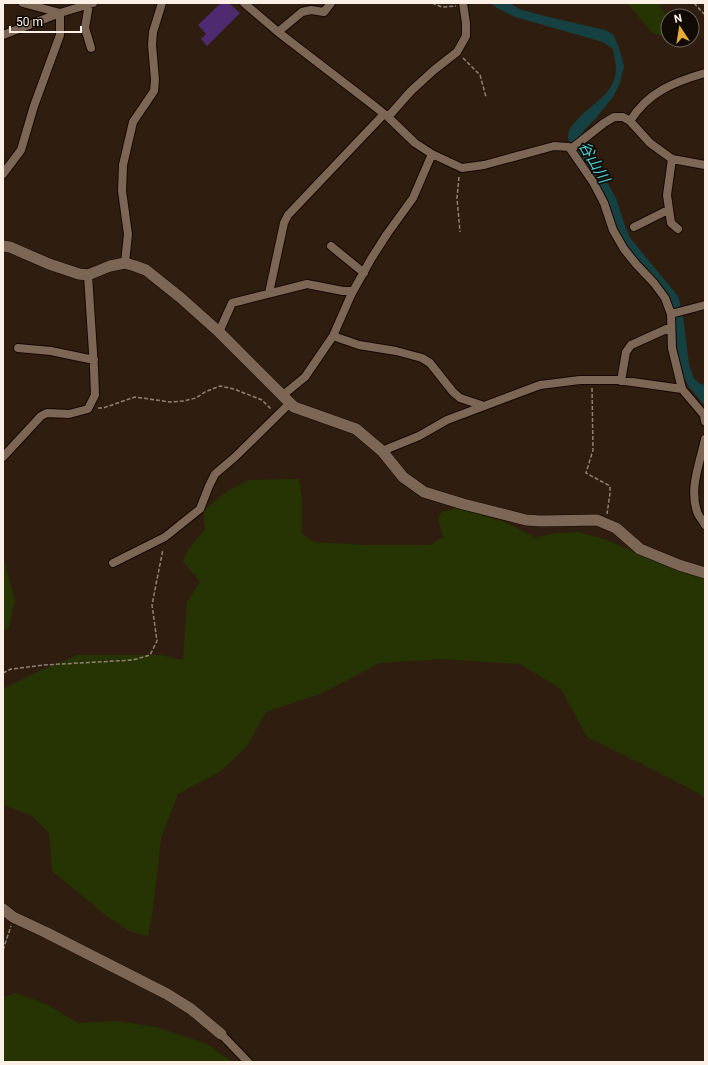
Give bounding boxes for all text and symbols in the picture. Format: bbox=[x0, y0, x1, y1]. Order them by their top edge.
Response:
scale bar bbox=[10, 8, 81, 34]
north arrow bbox=[660, 8, 700, 48]
text: N bbox=[673, 11, 683, 26]
text: 50 m bbox=[16, 15, 43, 29]
water label: 谷山川 bbox=[575, 138, 614, 188]

